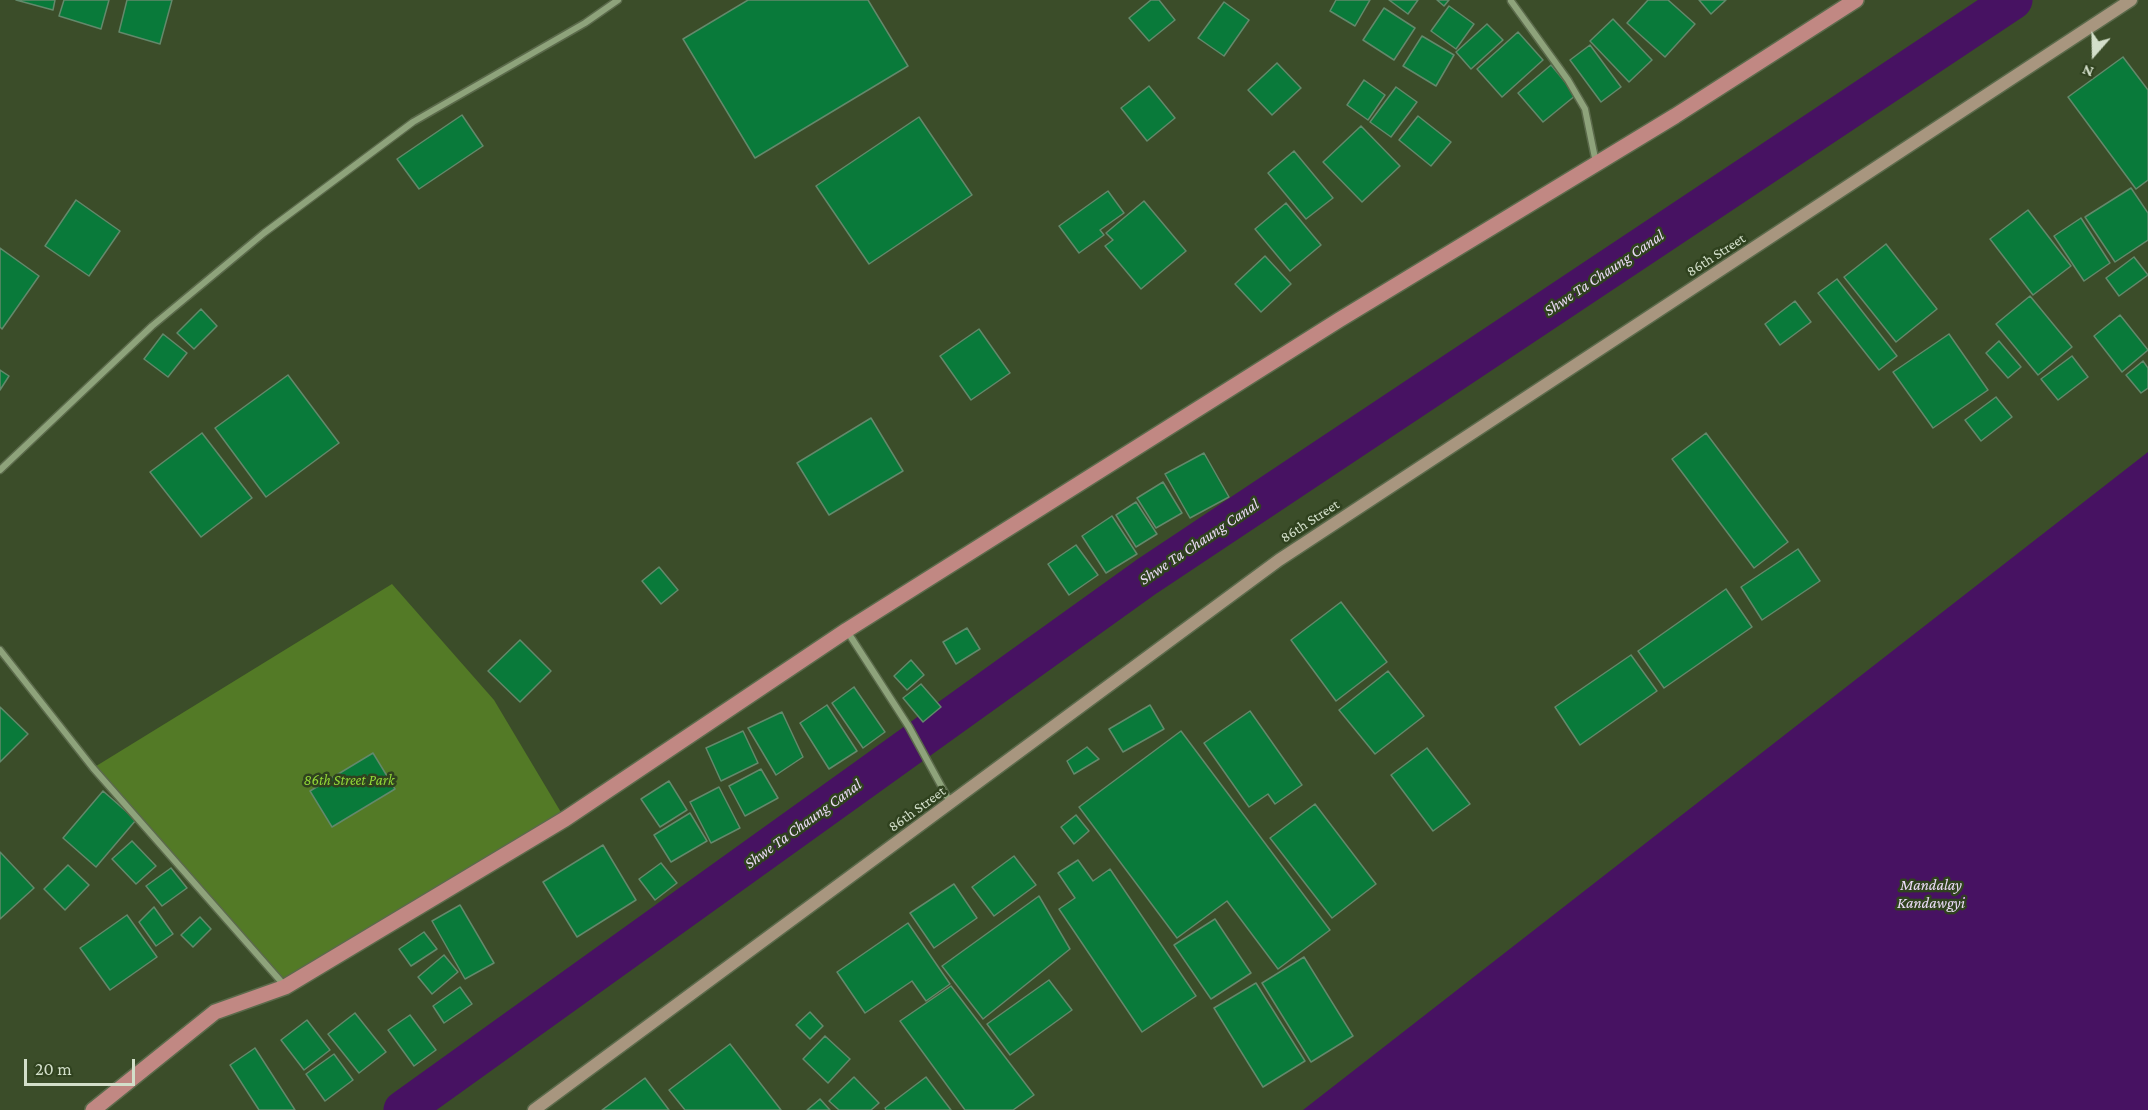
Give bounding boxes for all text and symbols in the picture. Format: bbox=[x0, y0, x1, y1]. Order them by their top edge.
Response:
north arrow bbox=[2064, 24, 2124, 84]
text: N bbox=[2080, 62, 2096, 81]
water label: Shwe Ta Chaung Canal bbox=[1540, 226, 1668, 320]
street label: 86th Street bbox=[1683, 229, 1749, 281]
water label: Shwe Ta Chaung Canal bbox=[1135, 495, 1263, 589]
street label: 86th Street bbox=[1277, 495, 1343, 547]
park label: 86th Street Park bbox=[303, 771, 395, 789]
water label: Shwe Ta Chaung Canal bbox=[741, 775, 865, 873]
street label: 86th Street bbox=[885, 782, 949, 836]
water label: Mandalay Kandawgyi bbox=[1897, 875, 1965, 913]
scale bar bbox=[27, 1047, 138, 1085]
text: 20 m bbox=[35, 1059, 72, 1079]

